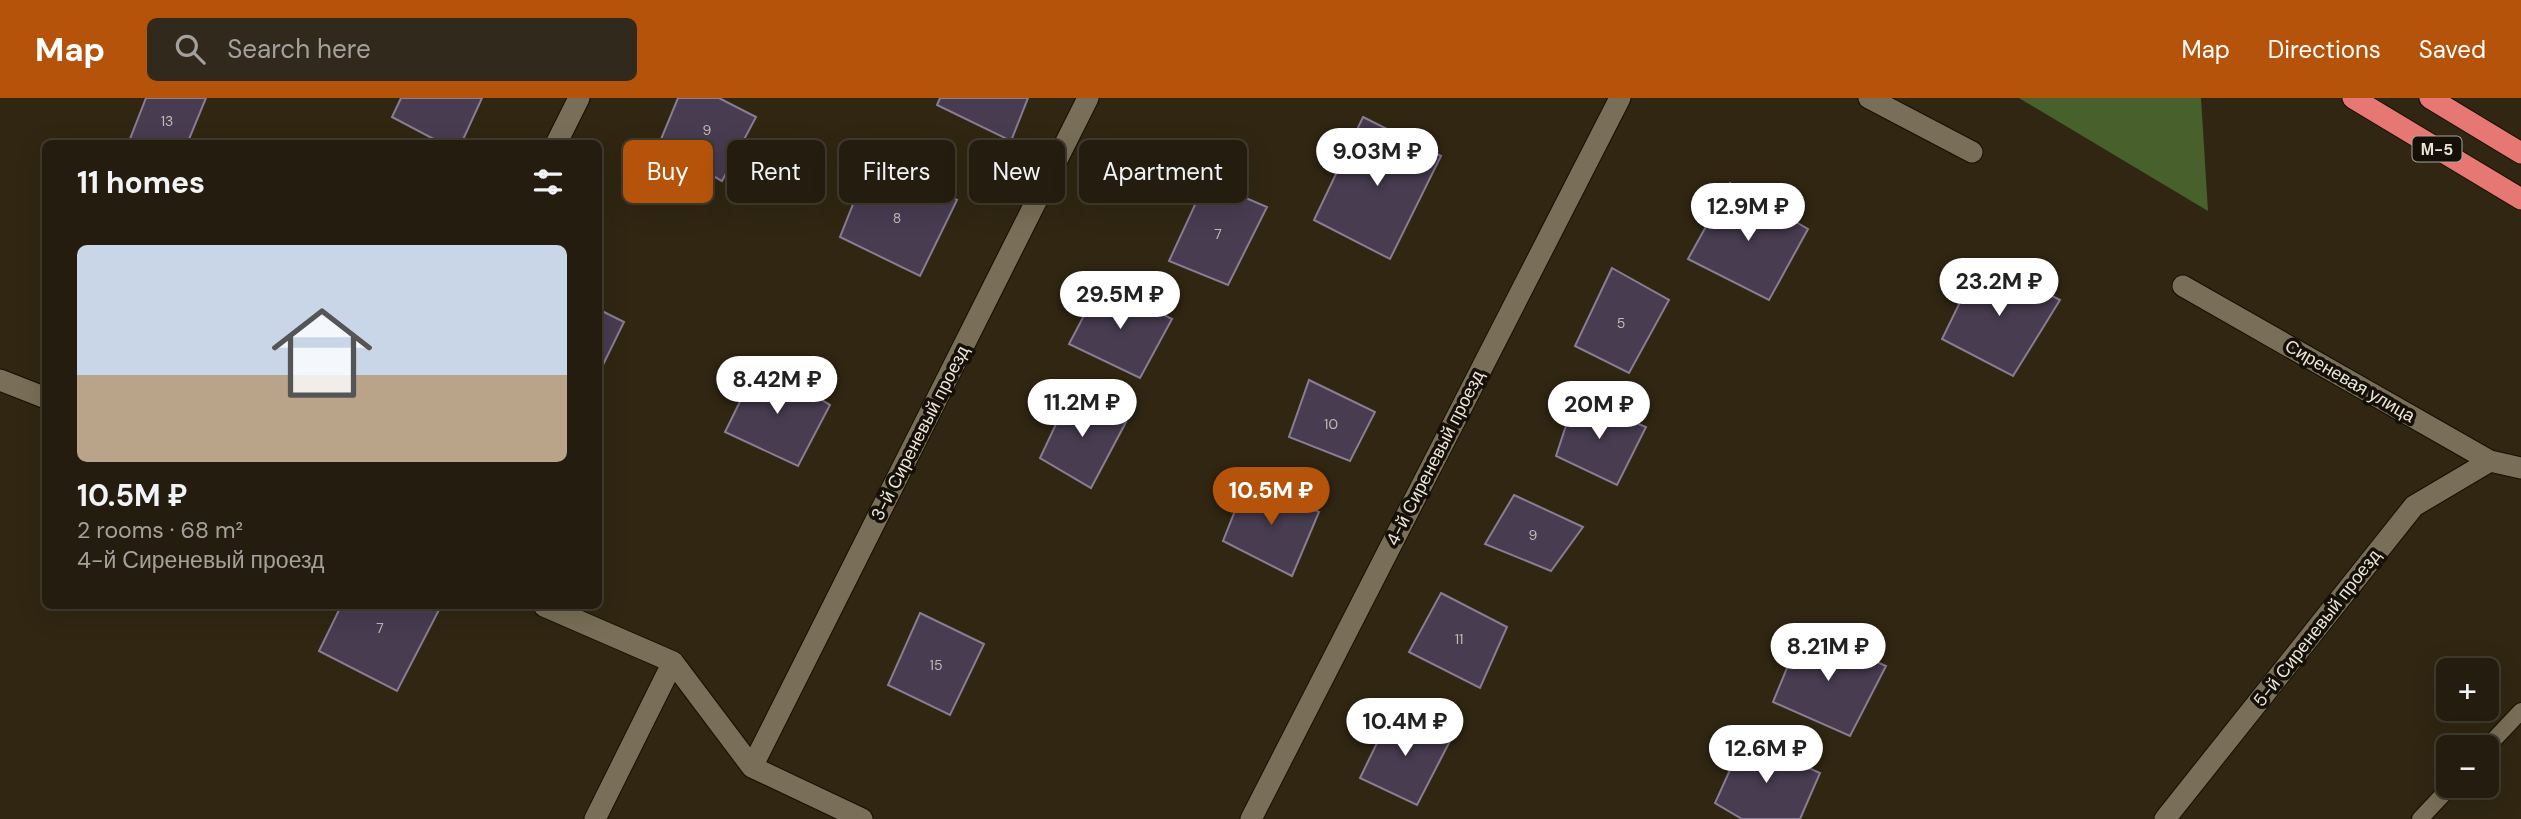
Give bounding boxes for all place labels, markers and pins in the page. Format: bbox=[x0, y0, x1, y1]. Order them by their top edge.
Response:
pin: 9.03M ₽ bbox=[1312, 129, 1442, 188]
pin: 12.9M ₽ bbox=[1683, 184, 1813, 243]
pin: 23.2M ₽ bbox=[1934, 258, 2064, 318]
pin: 29.5M ₽ bbox=[1055, 272, 1185, 331]
pin: 8.42M ₽ bbox=[712, 356, 842, 416]
pin: 11.2M ₽ bbox=[1017, 380, 1147, 439]
pin: 20M ₽ bbox=[1550, 382, 1648, 441]
pin: 10.5M ₽ bbox=[1206, 468, 1336, 527]
pin: 8.21M ₽ bbox=[1763, 624, 1893, 683]
pin: 10.4M ₽ bbox=[1340, 698, 1470, 758]
pin: 12.6M ₽ bbox=[1701, 726, 1831, 785]

